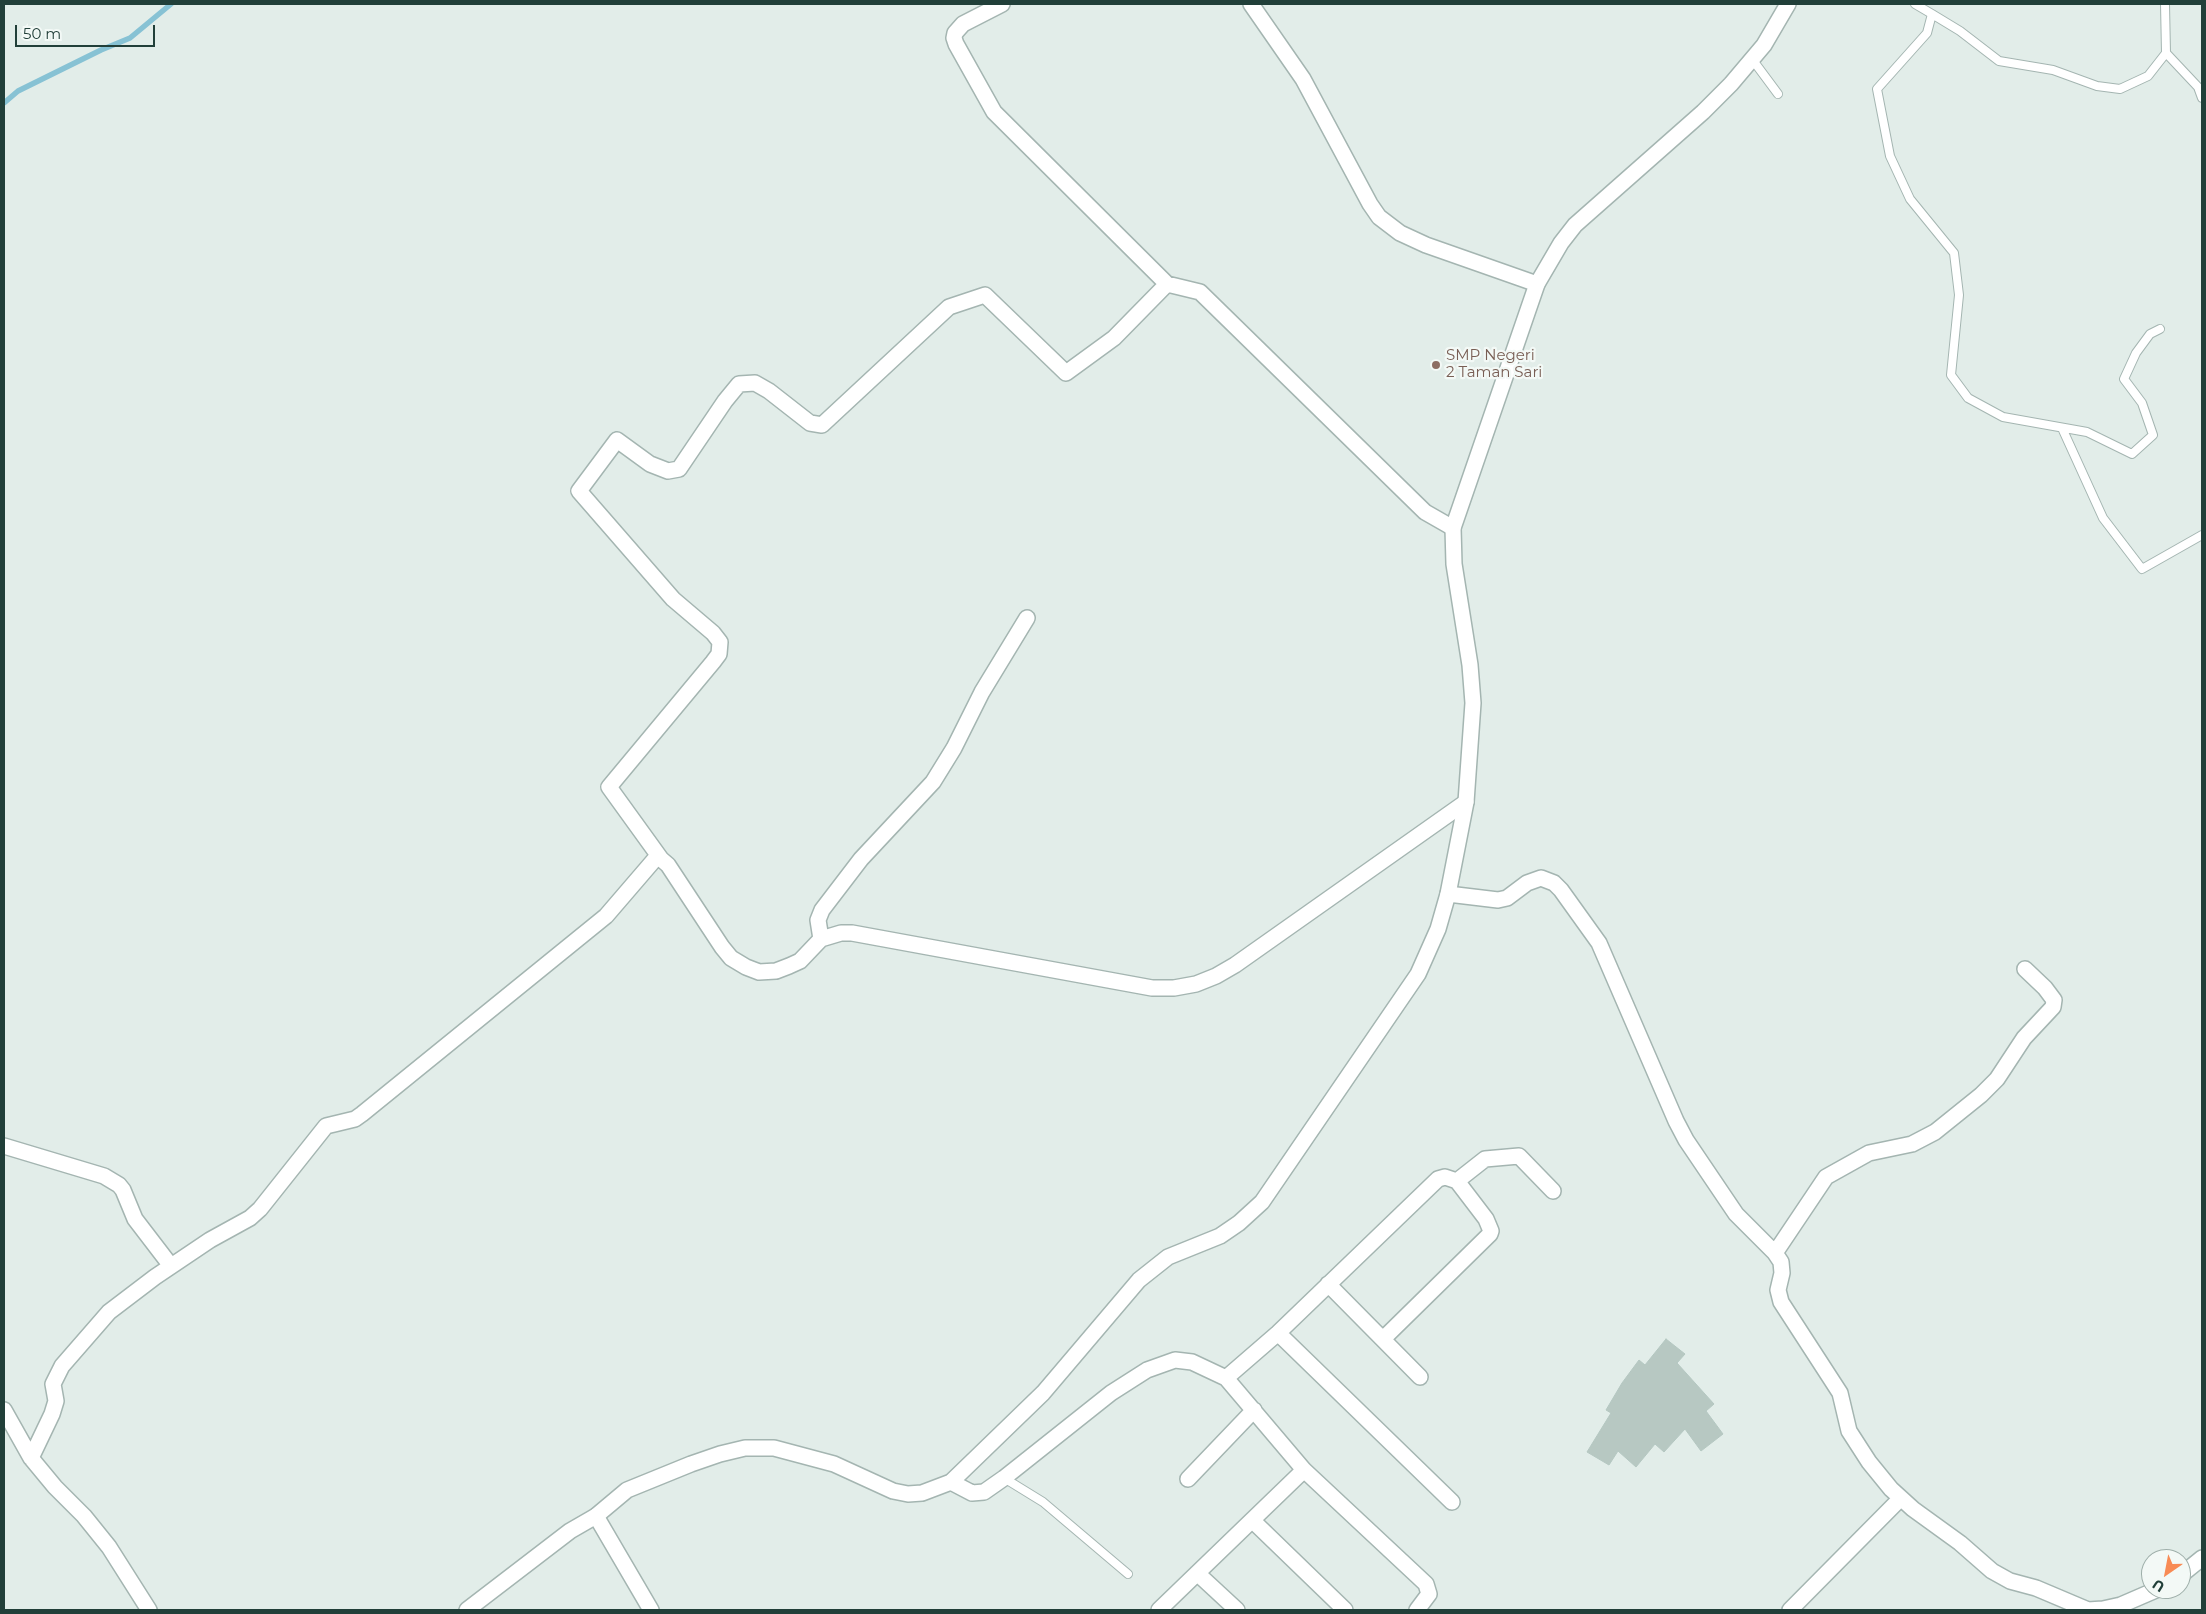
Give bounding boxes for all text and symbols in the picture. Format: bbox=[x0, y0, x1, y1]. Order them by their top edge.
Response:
scale bar bbox=[18, 15, 158, 47]
text: 50 m bbox=[23, 24, 61, 43]
place label: SMP Negeri 2 Taman Sari bbox=[1446, 347, 1542, 382]
marker: SMP Negeri 2 Taman Sari bbox=[1430, 359, 1442, 371]
north arrow bbox=[2141, 1549, 2191, 1599]
text: U bbox=[2149, 1575, 2168, 1596]

